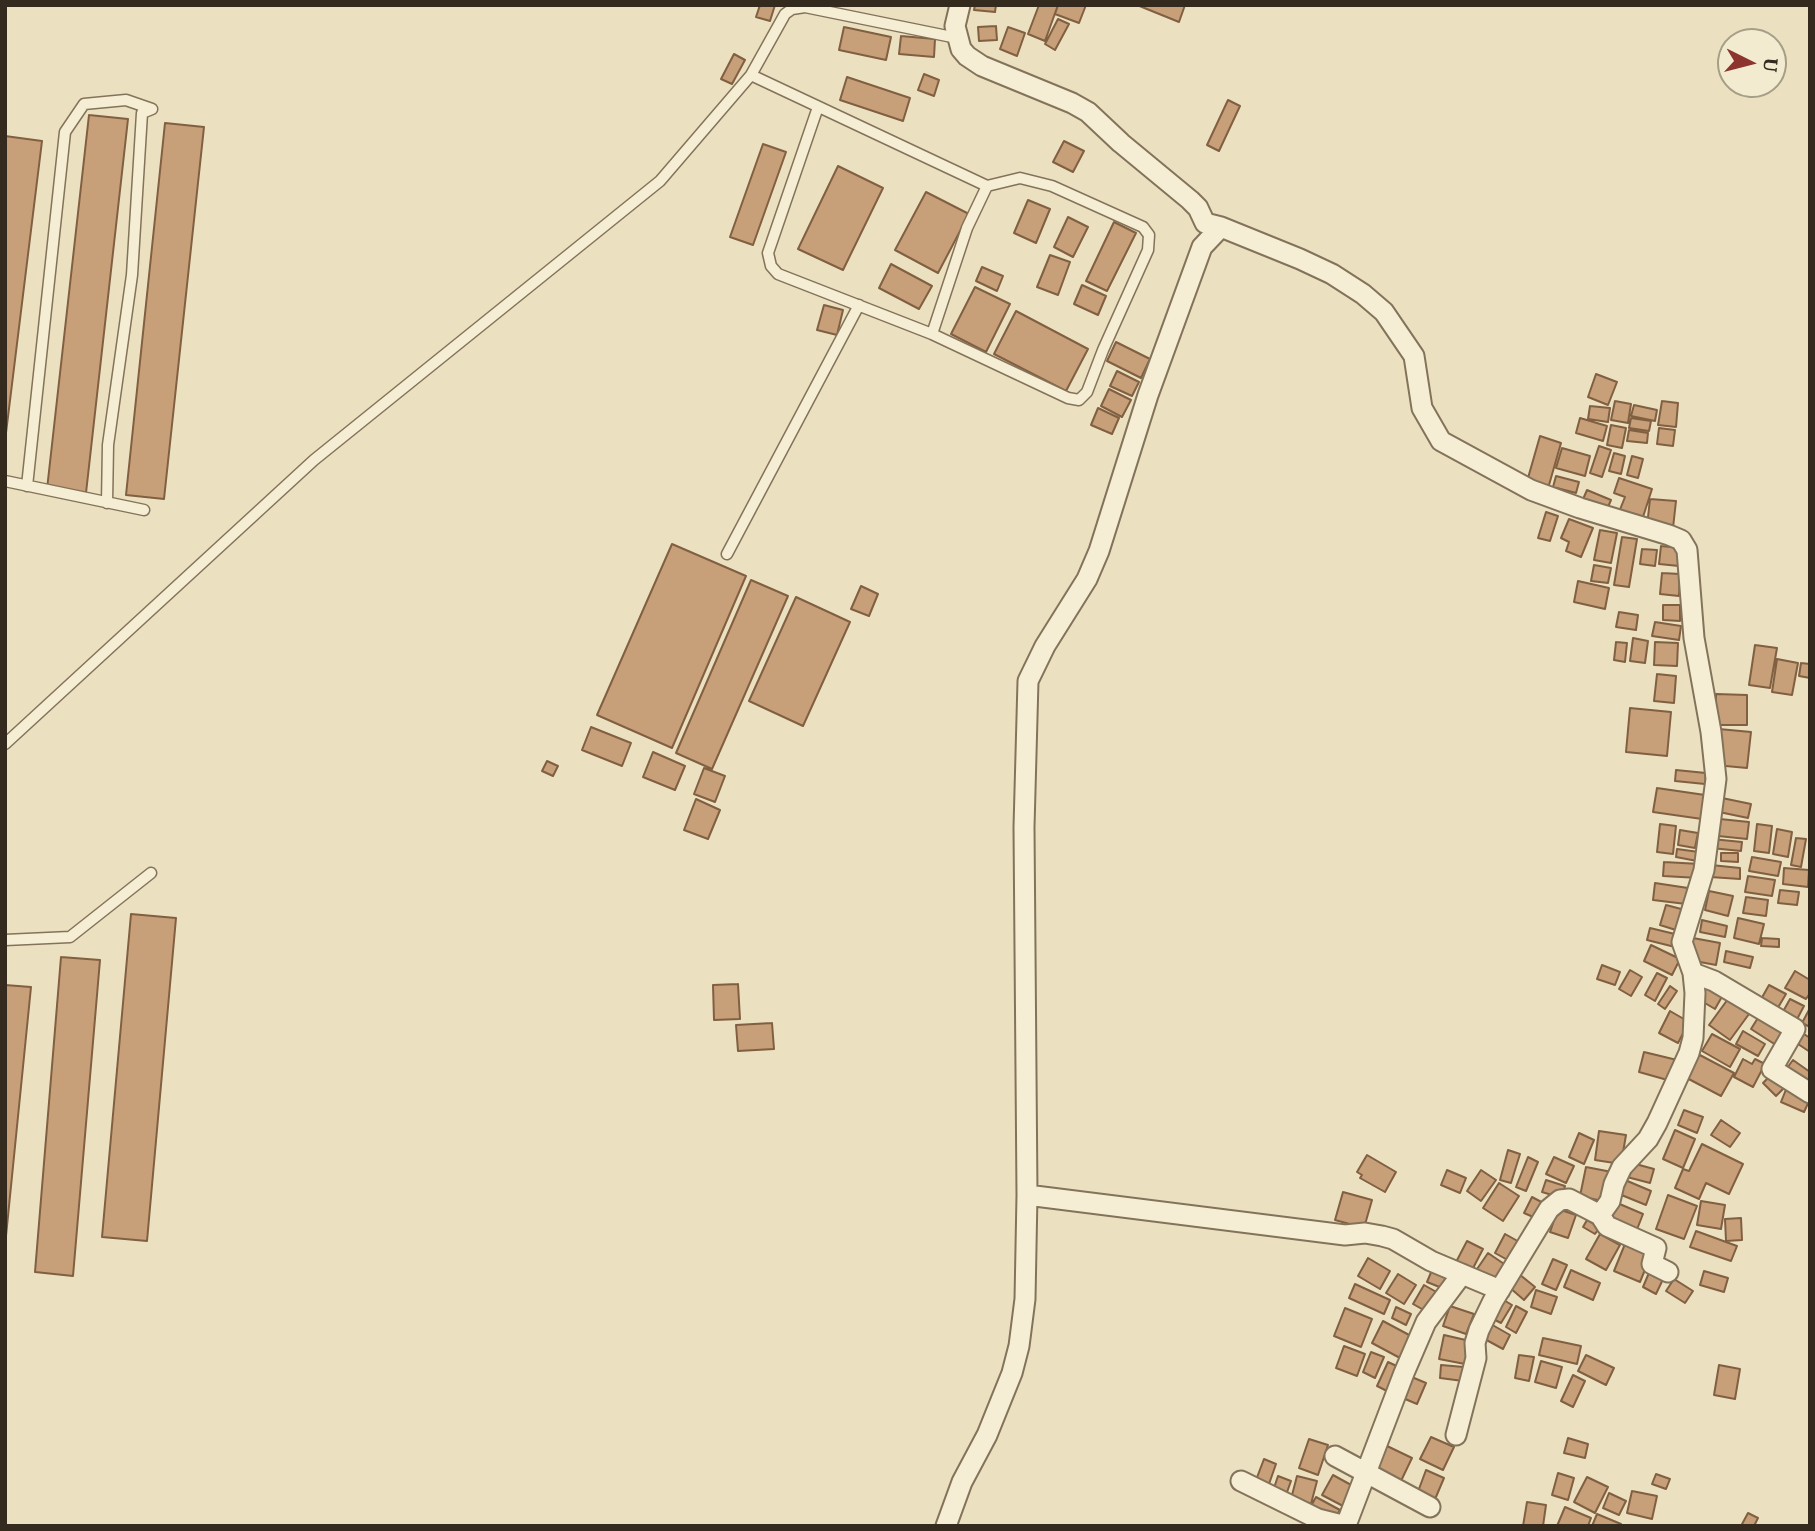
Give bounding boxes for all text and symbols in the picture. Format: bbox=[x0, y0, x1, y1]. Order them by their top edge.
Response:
north arrow bbox=[1717, 28, 1787, 98]
text: U bbox=[1758, 56, 1784, 74]

